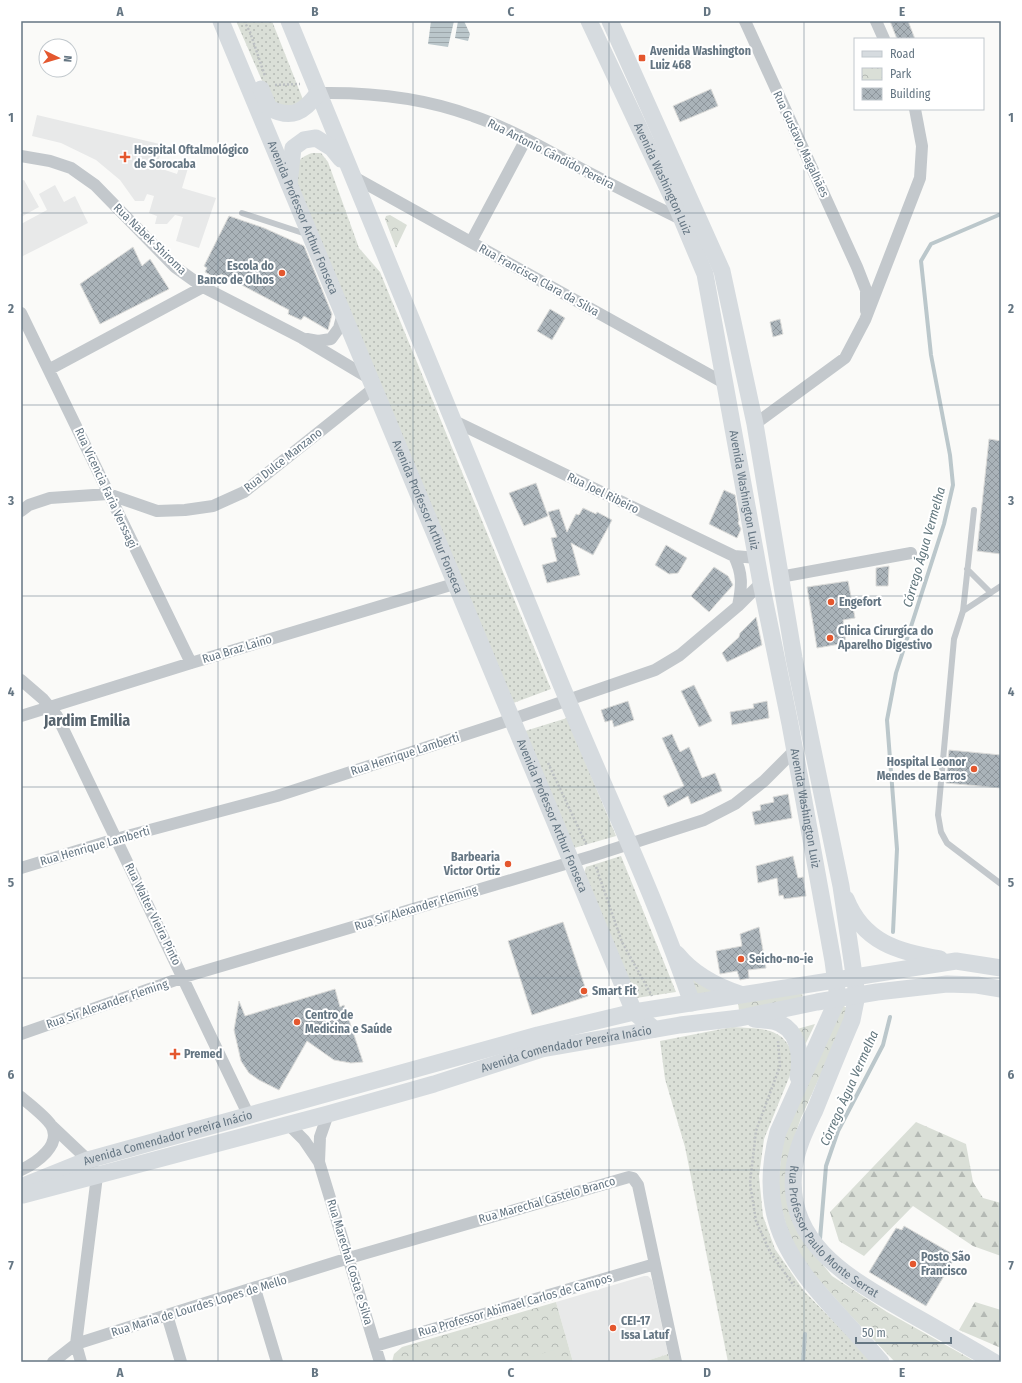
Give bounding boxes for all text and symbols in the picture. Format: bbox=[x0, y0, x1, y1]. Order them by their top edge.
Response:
text: A bbox=[115, 4, 124, 19]
text: B bbox=[311, 4, 319, 19]
text: C bbox=[508, 4, 515, 19]
text: D bbox=[703, 4, 711, 19]
text: E bbox=[899, 4, 905, 19]
north arrow bbox=[38, 38, 78, 78]
legend bbox=[854, 38, 984, 110]
place label: Avenida Washington Luiz 468 bbox=[649, 44, 751, 72]
text: Road bbox=[890, 47, 915, 61]
marker: Avenida Washington Luiz 468 bbox=[637, 53, 647, 63]
text: N bbox=[61, 55, 74, 63]
text: Park bbox=[890, 67, 912, 81]
text: Building bbox=[890, 87, 931, 101]
street label: Rua Gustavo Magalhães bbox=[770, 89, 832, 199]
text: 1 bbox=[8, 110, 14, 125]
text: 1 bbox=[1008, 110, 1014, 125]
street label: Rua Antonio Cândido Pereira bbox=[485, 116, 617, 192]
street label: Avenida Washington Luiz bbox=[631, 121, 695, 237]
street label: Avenida Professor Arthur Fonseca bbox=[265, 139, 341, 296]
place label: Hospital Oftalmológico de Sorocaba bbox=[134, 143, 249, 171]
marker: Hospital Oftalmológico de Sorocaba bbox=[119, 151, 131, 163]
street label: Rua Nabek Shiroma bbox=[111, 201, 189, 277]
street label: Rua Francisca Clara da Silva bbox=[477, 241, 602, 319]
place label: Escola do Banco de Olhos bbox=[197, 259, 275, 287]
marker: Escola do Banco de Olhos bbox=[277, 268, 287, 278]
text: 2 bbox=[7, 301, 14, 316]
text: 2 bbox=[1007, 301, 1014, 316]
street label: Rua Dulce Manzano bbox=[241, 425, 325, 495]
street label: Rua Vicencia Faria Verssagi bbox=[72, 426, 140, 550]
street label: Avenida Washington Luiz bbox=[726, 429, 762, 551]
street label: Avenida Professor Arthur Fonseca bbox=[389, 438, 466, 596]
street label: Rua Joel Ribeiro bbox=[565, 470, 641, 516]
water label: Córrego Água Vermelha bbox=[900, 485, 948, 609]
text: 3 bbox=[7, 493, 14, 508]
text: 3 bbox=[1007, 493, 1014, 508]
place label: Engefort bbox=[839, 595, 882, 609]
marker: Engefort bbox=[826, 597, 836, 607]
place label: Clinica Cirurgíca do Aparelho Digestivo bbox=[837, 624, 934, 652]
street label: Rua Braz Laino bbox=[200, 632, 274, 666]
marker: Clinica Cirurgíca do Aparelho Digestivo bbox=[825, 633, 835, 643]
text: 4 bbox=[8, 684, 15, 699]
text: 4 bbox=[1008, 684, 1015, 699]
district label: Jardim Emilia bbox=[43, 711, 130, 730]
street label: Rua Henrique Lamberti bbox=[349, 730, 461, 778]
street label: Avenida Professor Arthur Fonseca bbox=[514, 737, 590, 895]
street label: Avenida Washington Luiz bbox=[788, 747, 823, 869]
place label: Hospital Leonor Mendes de Barros bbox=[877, 755, 967, 783]
marker: Hospital Leonor Mendes de Barros bbox=[969, 764, 979, 774]
street label: Rua Henrique Lamberti bbox=[39, 824, 151, 868]
place label: Barbearia Victor Ortiz bbox=[443, 850, 500, 878]
marker: Barbearia Victor Ortiz bbox=[503, 859, 513, 869]
street label: Rua Walter Vieira Pinto bbox=[122, 861, 184, 967]
text: 5 bbox=[8, 875, 14, 890]
text: 5 bbox=[1008, 875, 1014, 890]
street label: Rua Sir Alexander Fleming bbox=[353, 883, 479, 933]
place label: Seicho-no-ie bbox=[749, 952, 813, 966]
marker: Seicho-no-ie bbox=[736, 954, 746, 964]
street label: Rua Sir Alexander Fleming bbox=[44, 976, 170, 1031]
place label: Smart Fit bbox=[592, 984, 638, 998]
marker: Smart Fit bbox=[579, 986, 589, 996]
place label: Centro de Medicina e Saúde bbox=[305, 1008, 392, 1036]
marker: Centro de Medicina e Saúde bbox=[292, 1017, 302, 1027]
street label: Avenida Comendador Pereira Inácio bbox=[479, 1023, 653, 1075]
water label: Córrego Àgua Vermelha bbox=[817, 1028, 881, 1148]
place label: Premed bbox=[184, 1047, 222, 1061]
marker: Premed bbox=[169, 1048, 181, 1060]
text: 6 bbox=[8, 1067, 15, 1082]
text: 6 bbox=[1008, 1067, 1015, 1082]
street label: Avenida Comendador Pereira Inácio bbox=[81, 1108, 254, 1168]
street label: Rua Professor Paulo Monte Serrat bbox=[786, 1165, 881, 1301]
street label: Rua Marechal Castelo Branco bbox=[477, 1174, 617, 1226]
street label: Rua Marechal Costa e Silva bbox=[324, 1198, 376, 1327]
place label: Posto São Francisco bbox=[921, 1250, 971, 1278]
text: 7 bbox=[8, 1258, 14, 1273]
text: 7 bbox=[1008, 1258, 1014, 1273]
marker: Posto São Francisco bbox=[908, 1259, 918, 1269]
street label: Rua Professor Abimael Carlos de Campos bbox=[417, 1271, 613, 1339]
street label: Rua Maria de Lourdes Lopes de Mello bbox=[110, 1273, 288, 1339]
place label: CEI-17 Issa Latuf bbox=[621, 1314, 670, 1342]
scale bar bbox=[856, 1319, 951, 1345]
marker: CEI-17 Issa Latuf bbox=[608, 1323, 618, 1333]
text: 50 m bbox=[862, 1326, 886, 1340]
text: A bbox=[115, 1365, 124, 1380]
text: B bbox=[311, 1365, 319, 1380]
text: C bbox=[508, 1365, 515, 1380]
text: D bbox=[703, 1365, 711, 1380]
text: E bbox=[899, 1365, 905, 1380]

